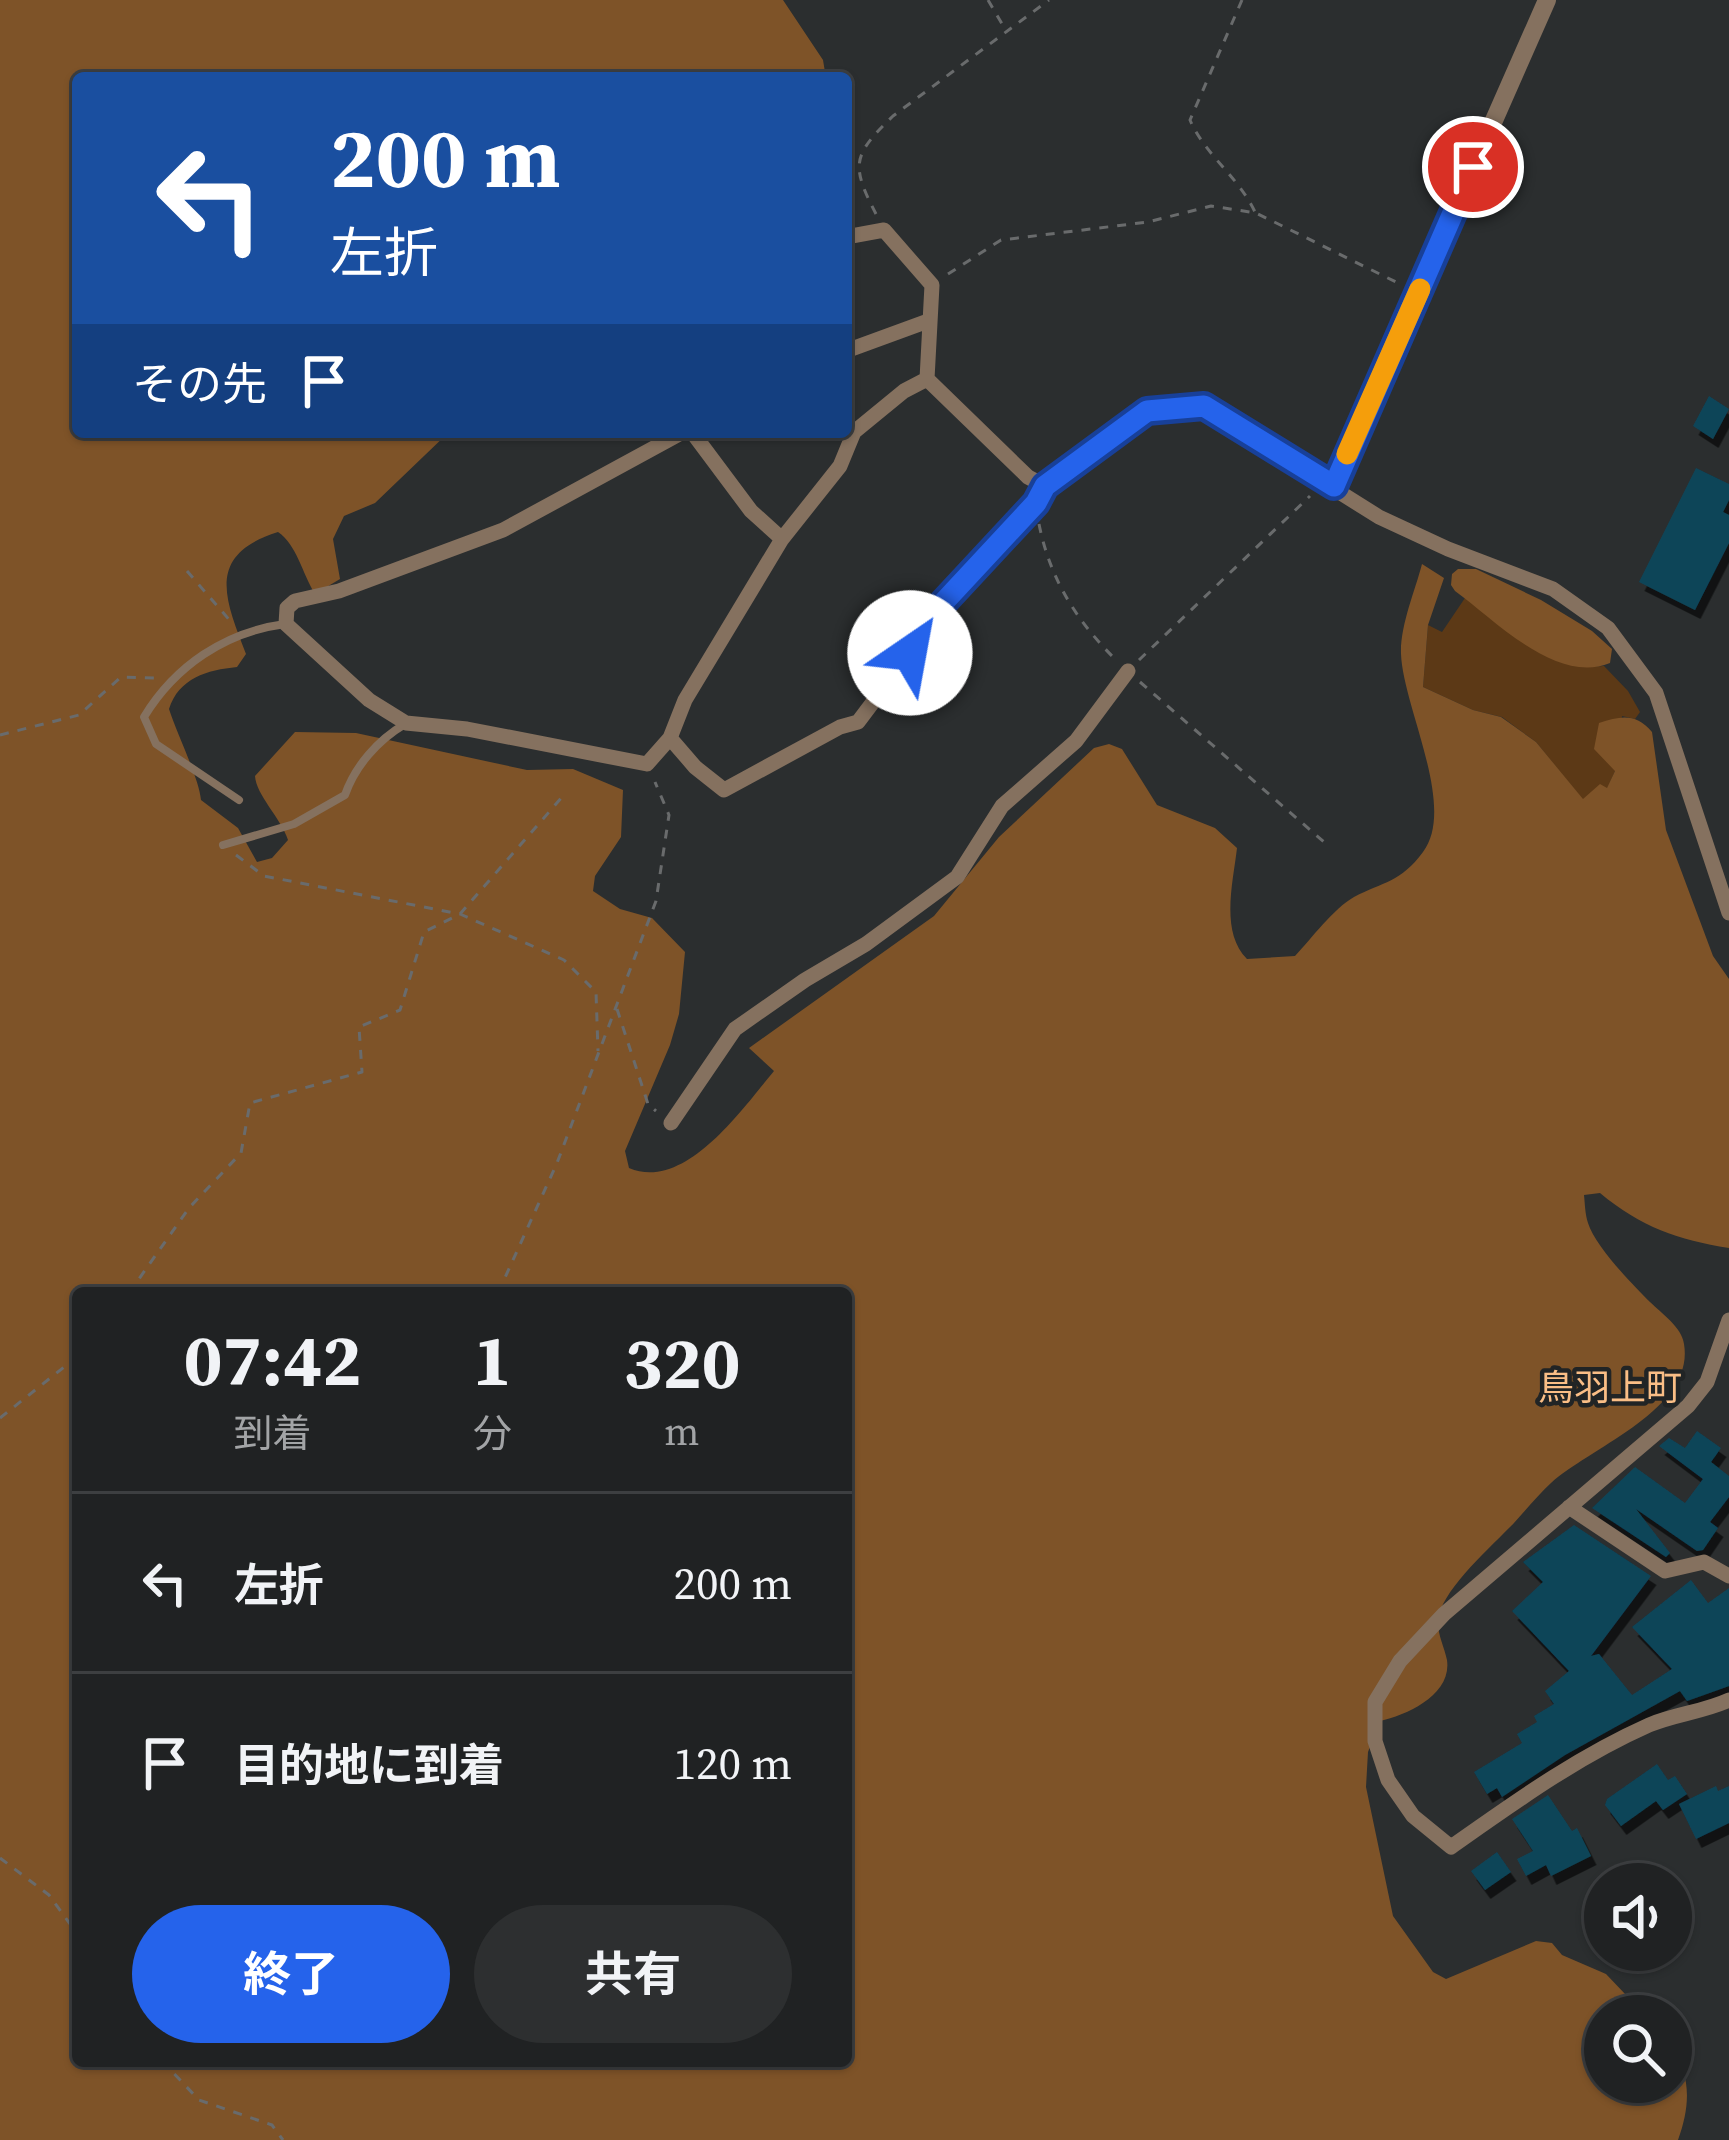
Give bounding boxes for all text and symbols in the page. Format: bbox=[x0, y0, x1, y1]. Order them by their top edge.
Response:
text: 200 m bbox=[330, 100, 561, 215]
pin bbox=[1422, 116, 1524, 218]
icon: left bbox=[132, 120, 288, 276]
icon: arrive bbox=[1440, 134, 1506, 200]
text: 左折 bbox=[330, 216, 438, 290]
icon: arrive bbox=[291, 348, 357, 414]
text: その先 bbox=[132, 353, 267, 415]
position arrow bbox=[847, 590, 973, 716]
text: 07:42 bbox=[184, 1310, 361, 1409]
text: 1 bbox=[473, 1310, 512, 1409]
text: 320 bbox=[623, 1313, 740, 1412]
district label: 鳥羽上町 bbox=[1538, 1363, 1682, 1412]
text: m bbox=[664, 1405, 699, 1458]
text: 到着 bbox=[233, 1407, 311, 1460]
text: 分 bbox=[473, 1407, 512, 1460]
icon: left bbox=[132, 1550, 198, 1616]
text: 200 m bbox=[673, 1552, 792, 1614]
text: 左折 bbox=[234, 1554, 324, 1616]
icon: arrive bbox=[132, 1730, 198, 1796]
text: 120 m bbox=[673, 1732, 792, 1794]
text: 目的地に到着 bbox=[234, 1734, 504, 1796]
map controls bbox=[1584, 1863, 1692, 2103]
button: sound bbox=[1584, 1863, 1692, 1971]
button: 終了 bbox=[132, 1905, 450, 2043]
button: 共有 bbox=[474, 1905, 792, 2043]
button: search bbox=[1584, 1995, 1692, 2103]

